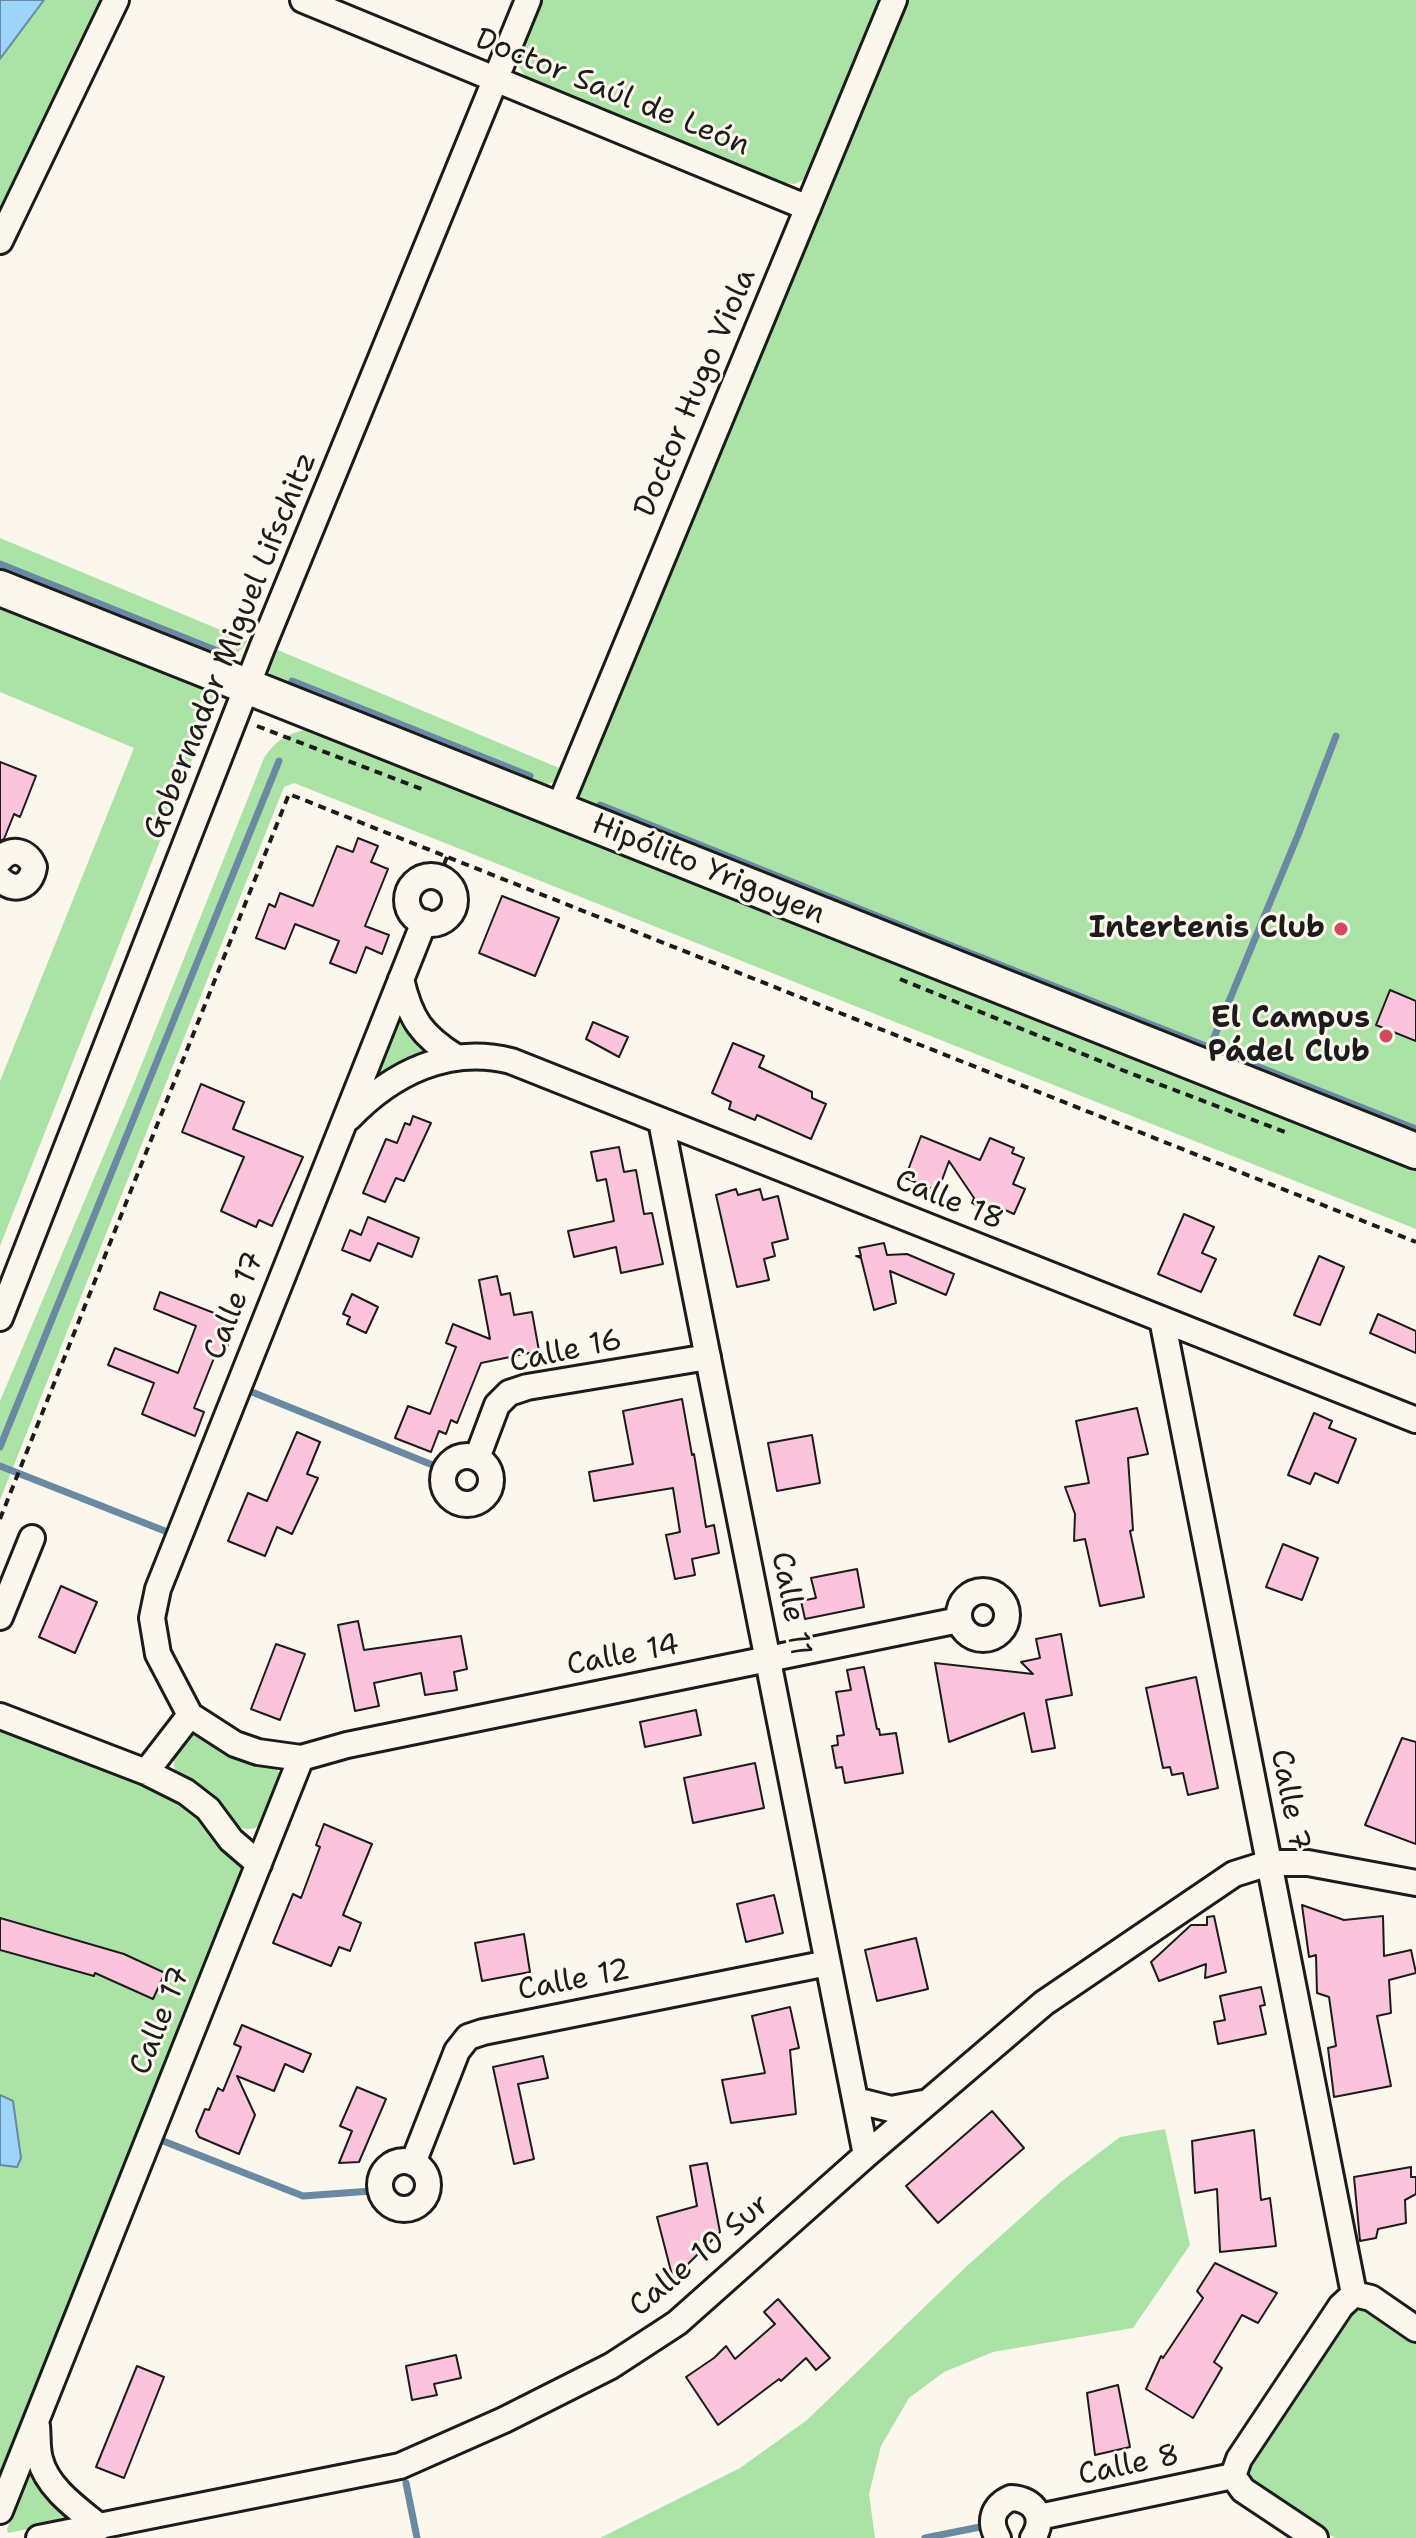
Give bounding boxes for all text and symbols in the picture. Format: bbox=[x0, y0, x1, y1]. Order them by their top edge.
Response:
street label: Doctor Saúl de León bbox=[470, 22, 754, 164]
street label: Doctor Hugo Viola bbox=[627, 264, 765, 522]
street label: Gobernador Miguel Lifschitz bbox=[137, 447, 325, 845]
street label: Hipólito Yrigoyen bbox=[586, 807, 830, 933]
place label: Intertenis Club bbox=[1089, 911, 1325, 947]
marker: Intertenis Club bbox=[1332, 920, 1350, 938]
place label: El Campus Pádel Club bbox=[1208, 1001, 1370, 1072]
marker: El Campus Pádel Club bbox=[1377, 1027, 1395, 1045]
street label: Calle 18 bbox=[889, 1163, 1009, 1239]
street label: Calle 17 bbox=[197, 1247, 273, 1365]
street label: Calle 16 bbox=[506, 1323, 626, 1381]
street label: Calle 11 bbox=[762, 1549, 818, 1659]
street label: Calle 14 bbox=[564, 1627, 682, 1685]
street label: Calle 7 bbox=[1262, 1746, 1316, 1854]
street label: Calle 12 bbox=[515, 1953, 633, 2009]
street label: Calle 17 bbox=[123, 1962, 199, 2080]
street label: Calle 10 Sur bbox=[623, 2187, 777, 2325]
street label: Calle 8 bbox=[1075, 2438, 1183, 2494]

